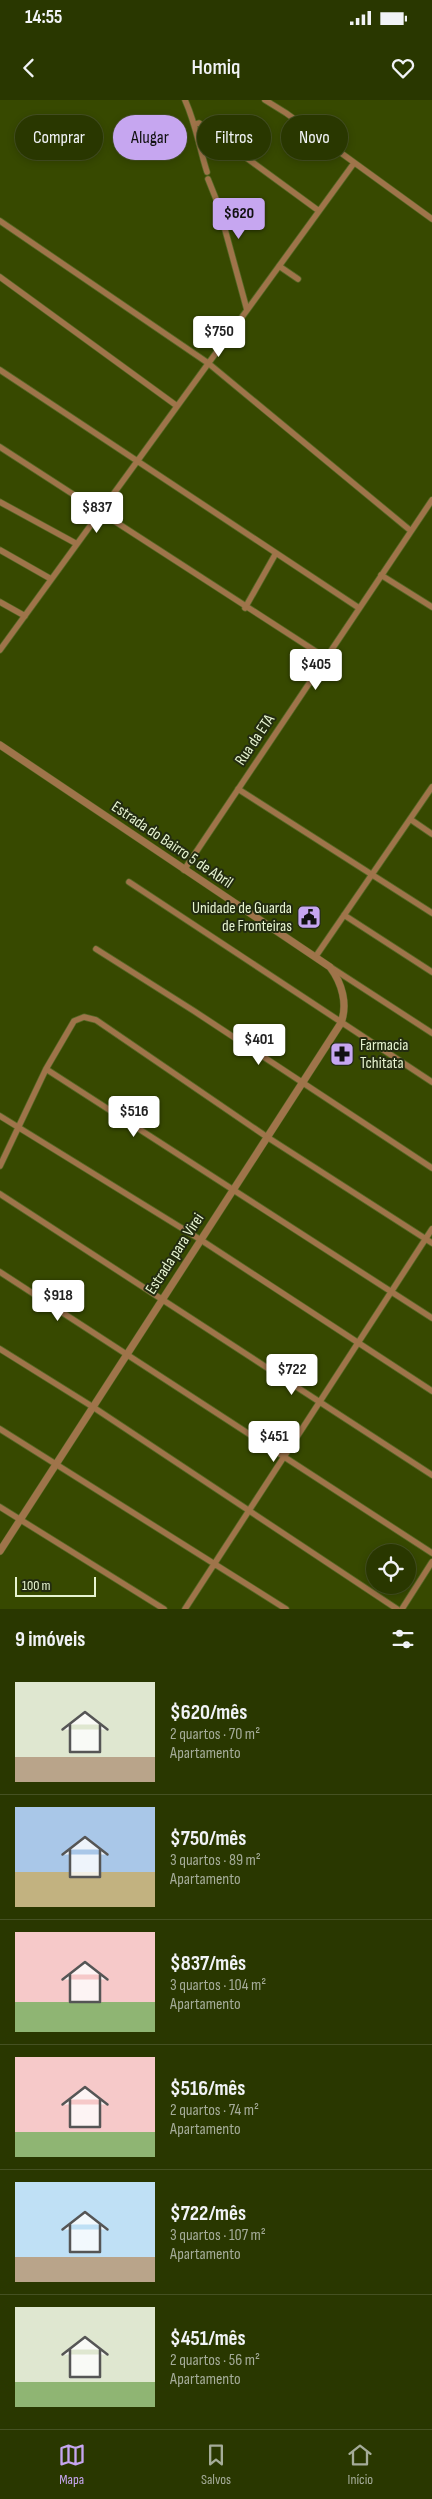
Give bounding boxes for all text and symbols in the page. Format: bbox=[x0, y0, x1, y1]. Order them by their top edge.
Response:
text: 14:55 bbox=[25, 6, 62, 29]
icon: back bbox=[15, 54, 43, 82]
text: Homiq bbox=[192, 54, 240, 81]
icon: heart bbox=[389, 54, 417, 82]
chip: Comprar bbox=[15, 115, 103, 160]
chip: Alugar bbox=[113, 115, 187, 160]
chip: Filtros bbox=[197, 115, 271, 160]
chip: Novo bbox=[281, 115, 348, 160]
pin: $620 bbox=[209, 198, 269, 240]
text: $620 bbox=[224, 204, 254, 223]
pin: $750 bbox=[189, 316, 249, 358]
text: $750 bbox=[204, 322, 234, 341]
pin: $837 bbox=[67, 492, 127, 534]
text: $837 bbox=[82, 498, 112, 517]
pin: $405 bbox=[286, 648, 346, 691]
text: $405 bbox=[301, 655, 331, 674]
street label: Rua da ETA bbox=[231, 711, 279, 769]
street label: Estrada do Bairro 5 de Abril bbox=[108, 797, 236, 893]
place label: Unidade de Guarda de Fronteiras bbox=[192, 899, 292, 936]
public building icon: Unidade de Guarda de Fronteiras bbox=[296, 904, 322, 930]
pin: $401 bbox=[229, 1024, 289, 1066]
text: $401 bbox=[244, 1030, 274, 1049]
place label: Farmacia Tchitata bbox=[360, 1036, 409, 1073]
pharmacy icon: Farmacia Tchitata bbox=[329, 1041, 355, 1067]
pin: $516 bbox=[104, 1096, 164, 1138]
text: $516 bbox=[119, 1102, 149, 1121]
street label: Estrada para Virei bbox=[142, 1210, 208, 1298]
pin: $918 bbox=[28, 1280, 88, 1322]
text: $918 bbox=[43, 1286, 73, 1305]
pin: $722 bbox=[262, 1354, 322, 1396]
text: $722 bbox=[277, 1360, 307, 1379]
pin: $451 bbox=[244, 1420, 304, 1463]
text: $451 bbox=[260, 1427, 288, 1446]
map controls bbox=[366, 1544, 416, 1594]
button: locate bbox=[366, 1544, 416, 1594]
scale bar bbox=[15, 1574, 96, 1597]
text: 100 m bbox=[22, 1577, 51, 1594]
icon: filters bbox=[389, 1625, 417, 1653]
text: 9 imóveis bbox=[15, 1627, 85, 1652]
text: $620/mês bbox=[170, 1700, 247, 1725]
icon: home bbox=[55, 1702, 115, 1762]
text: 2 quartos · 70 m² bbox=[170, 1725, 260, 1744]
text: Apartamento bbox=[170, 1744, 241, 1763]
text: $750/mês bbox=[170, 1826, 246, 1851]
icon: home bbox=[55, 1827, 115, 1887]
text: 3 quartos · 89 m² bbox=[170, 1851, 261, 1870]
text: Apartamento bbox=[170, 1870, 241, 1889]
text: $837/mês bbox=[170, 1951, 246, 1976]
icon: home bbox=[55, 1952, 115, 2012]
text: 3 quartos · 104 m² bbox=[170, 1976, 266, 1995]
text: Apartamento bbox=[170, 1995, 241, 2014]
text: $516/mês bbox=[170, 2076, 245, 2101]
icon: home bbox=[55, 2077, 115, 2137]
text: 2 quartos · 74 m² bbox=[170, 2101, 259, 2120]
text: Apartamento bbox=[170, 2120, 241, 2139]
text: $722/mês bbox=[170, 2201, 246, 2226]
icon: home bbox=[55, 2202, 115, 2262]
text: 3 quartos · 107 m² bbox=[170, 2226, 266, 2245]
text: Apartamento bbox=[170, 2245, 241, 2264]
text: $451/mês bbox=[170, 2326, 246, 2351]
icon: home bbox=[55, 2327, 115, 2387]
text: 2 quartos · 56 m² bbox=[170, 2351, 260, 2370]
text: Apartamento bbox=[170, 2370, 241, 2389]
tab: Mapa bbox=[58, 2441, 86, 2488]
tab: Salvos bbox=[201, 2441, 231, 2488]
tab: Início bbox=[346, 2441, 374, 2488]

